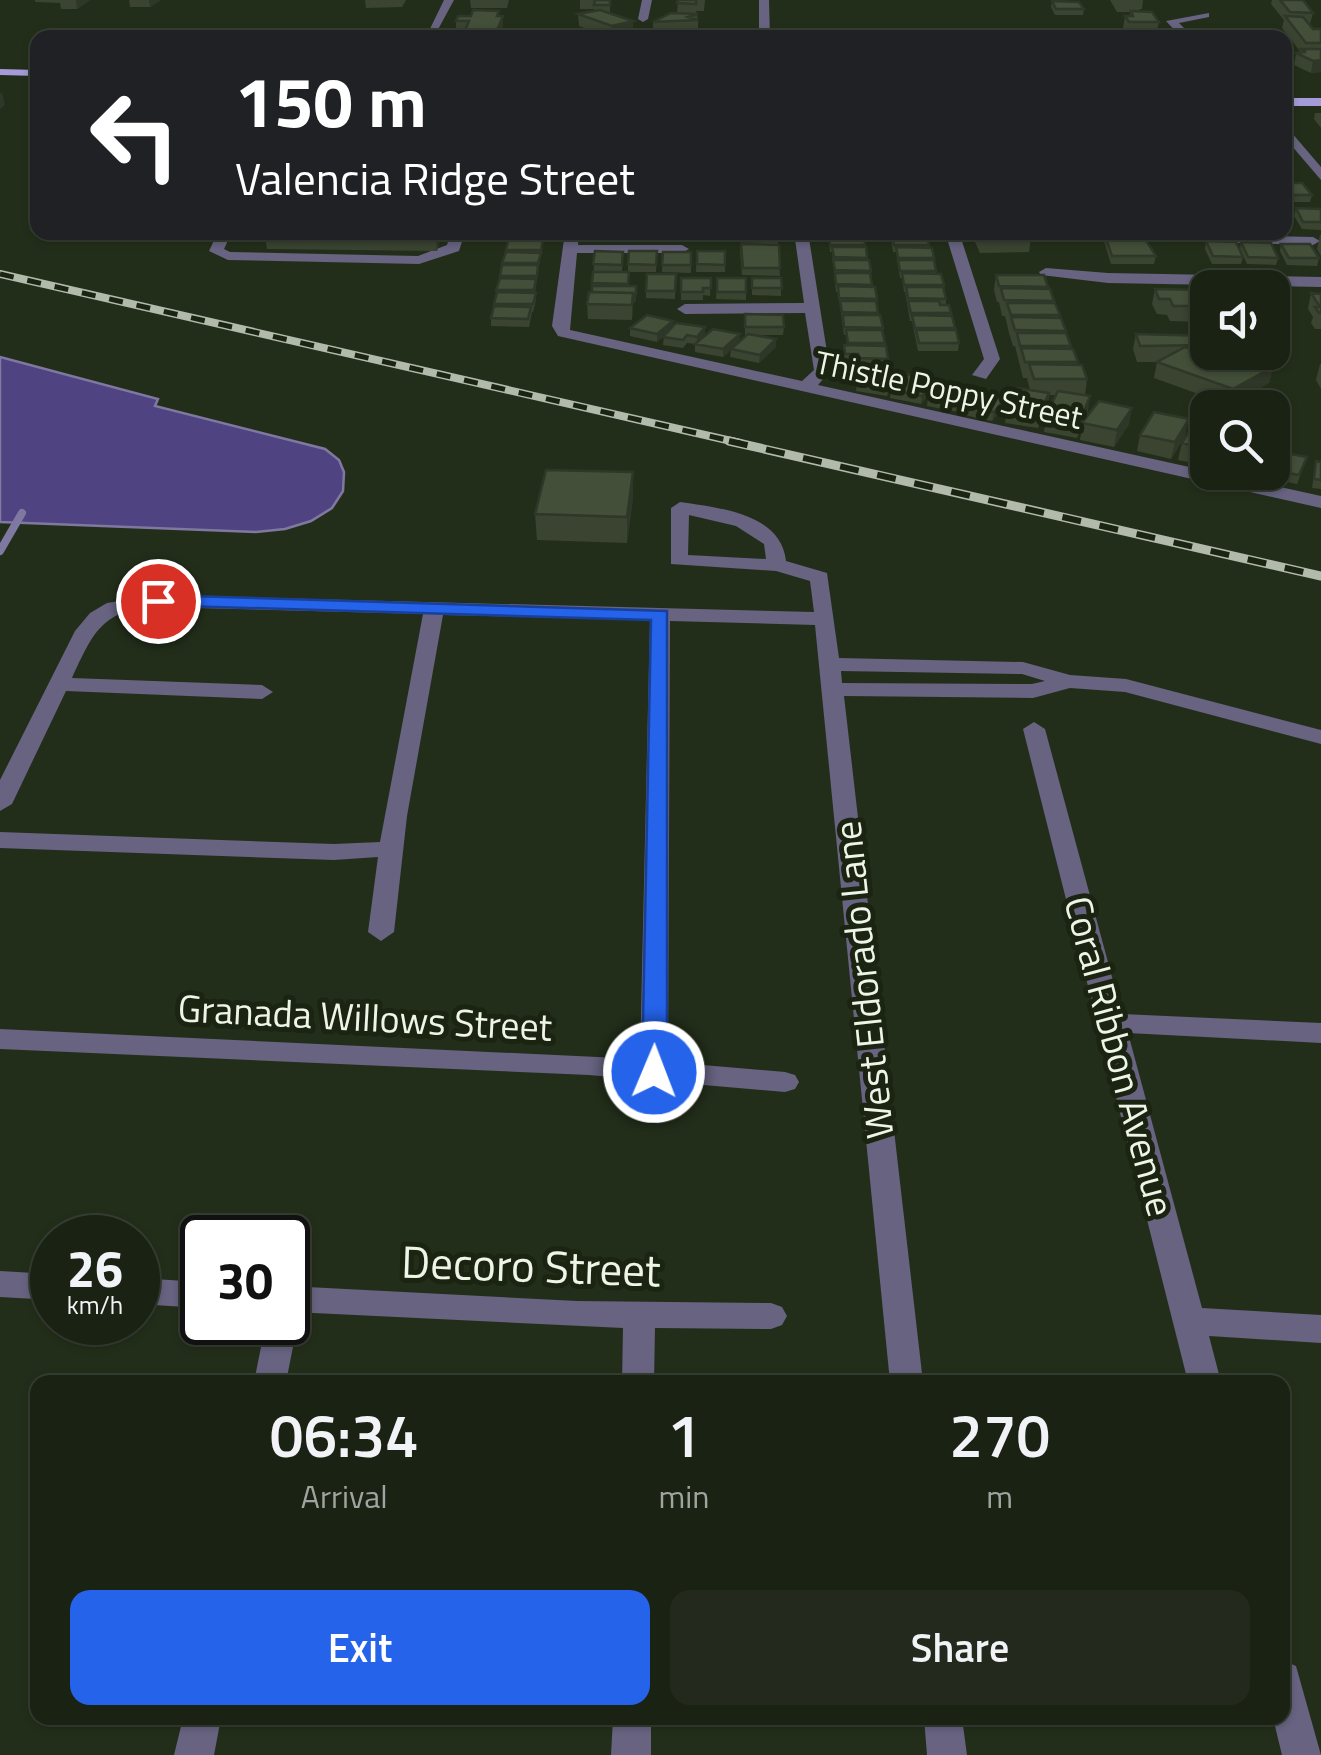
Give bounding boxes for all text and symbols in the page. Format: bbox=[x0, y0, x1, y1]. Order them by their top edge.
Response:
text: 150 m bbox=[235, 48, 427, 154]
icon: left bbox=[70, 70, 200, 200]
text: Valencia Ridge Street bbox=[235, 144, 635, 212]
map controls bbox=[1190, 270, 1290, 490]
button: sound bbox=[1190, 270, 1290, 370]
street label: Thistle Poppy Street bbox=[811, 337, 1087, 441]
button: search bbox=[1190, 390, 1290, 490]
pin bbox=[116, 559, 201, 644]
icon: arrive bbox=[131, 574, 186, 629]
street label: West Eldorado Lane bbox=[817, 818, 909, 1142]
street label: Coral Ribbon Avenue bbox=[1049, 890, 1191, 1222]
street label: Granada Willows Street bbox=[176, 978, 554, 1056]
position arrow bbox=[602, 1020, 706, 1124]
speed limit sign: 30 bbox=[180, 1215, 310, 1345]
street label: Decoro Street bbox=[400, 1226, 662, 1304]
text: 26 bbox=[67, 1230, 123, 1306]
text: km/h bbox=[67, 1286, 123, 1324]
text: 06:34 bbox=[270, 1389, 419, 1480]
text: 1 bbox=[667, 1389, 701, 1480]
text: 270 bbox=[949, 1389, 1050, 1480]
text: Arrival bbox=[301, 1472, 388, 1520]
text: min bbox=[658, 1472, 709, 1520]
text: m bbox=[986, 1472, 1013, 1520]
button: Exit bbox=[70, 1590, 650, 1705]
button: Share bbox=[670, 1590, 1250, 1705]

